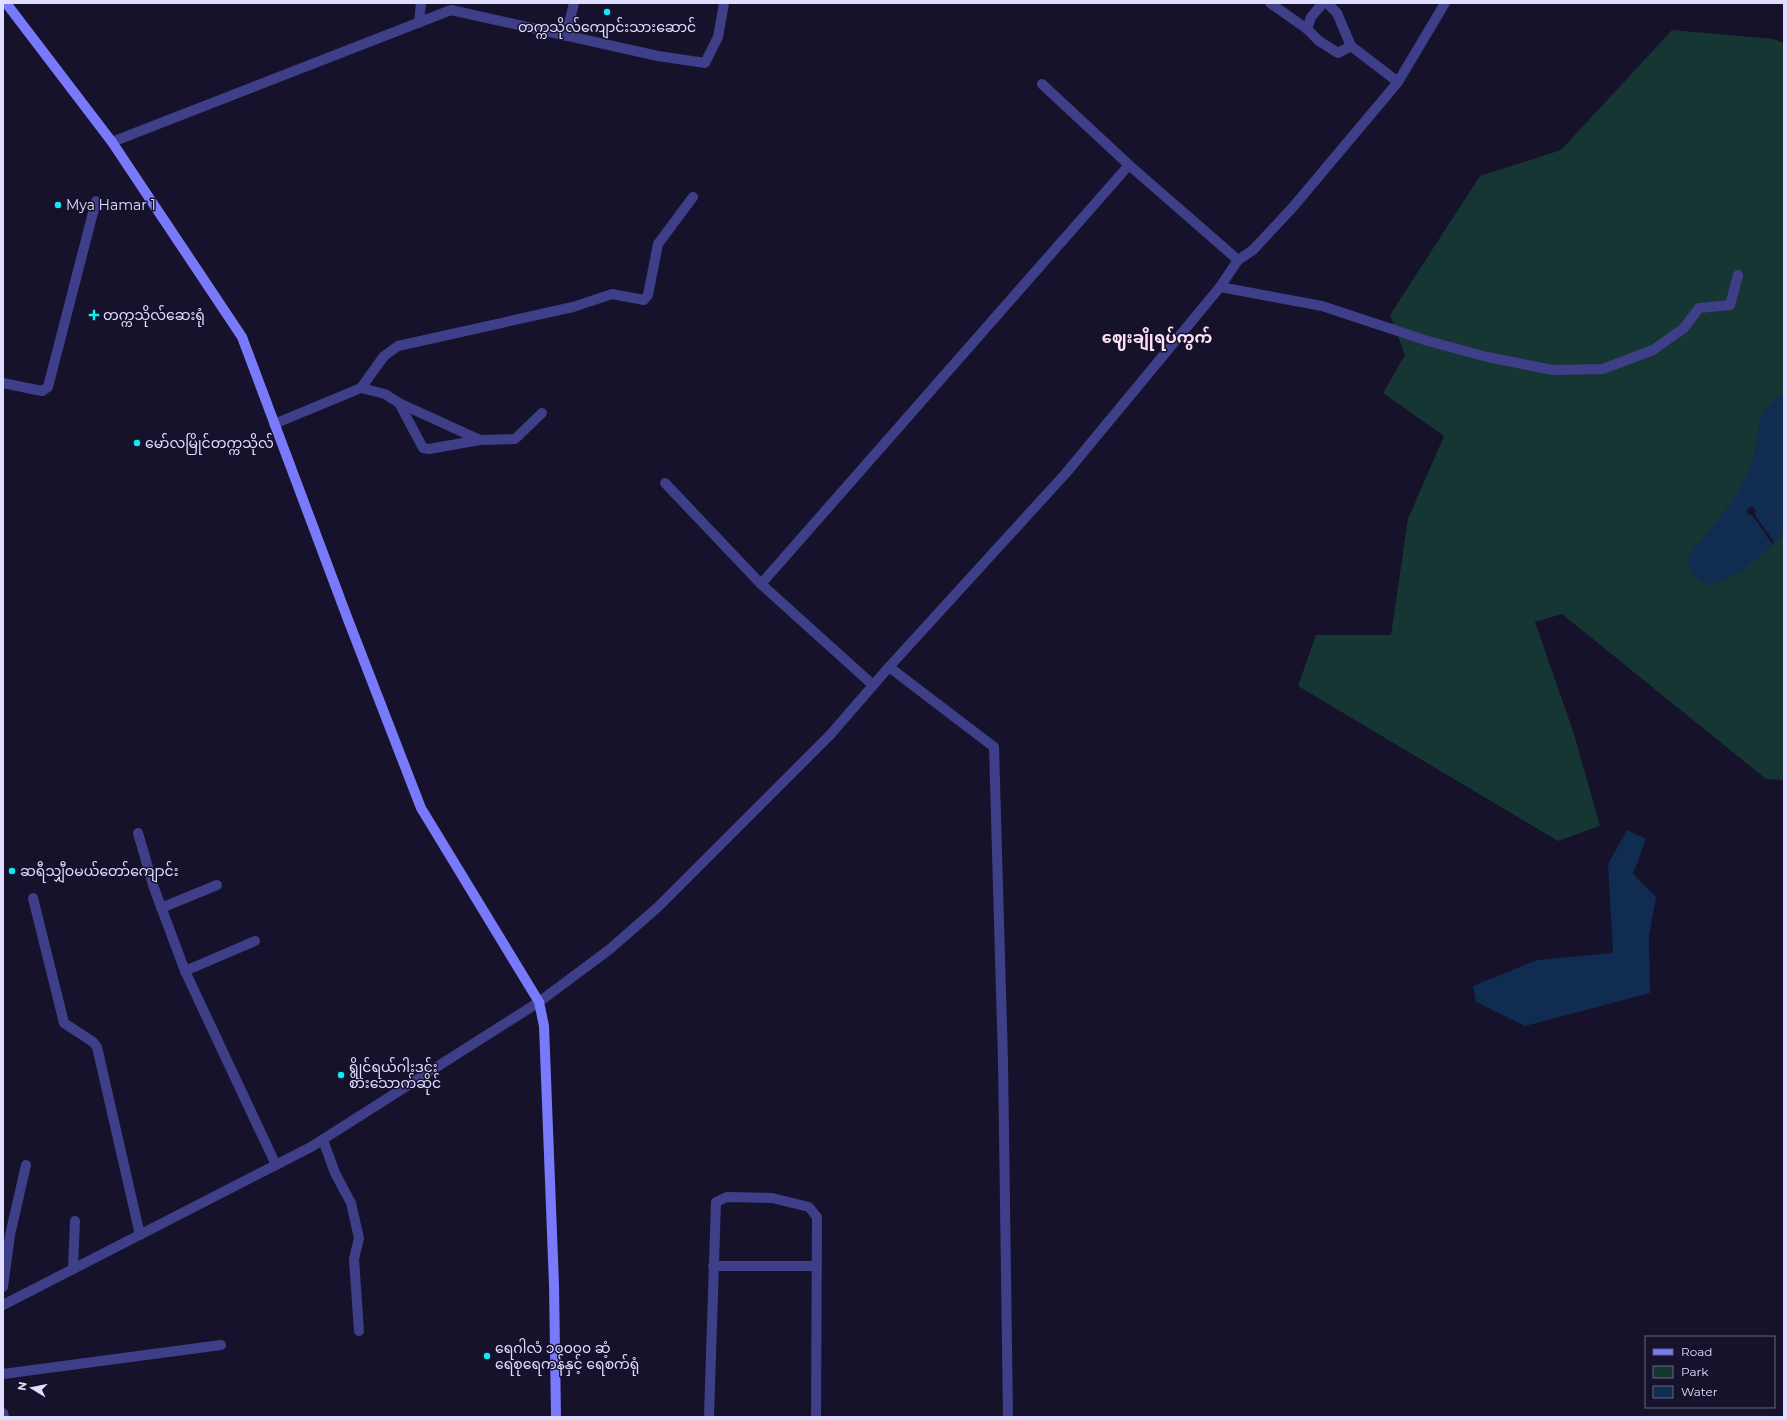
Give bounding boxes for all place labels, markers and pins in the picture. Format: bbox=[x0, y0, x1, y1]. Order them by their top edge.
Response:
marker: တက္ကသိုလ်ကျောင်းသားဆောင် bbox=[602, 7, 612, 17]
place label: တက္ကသိုလ်ကျောင်းသားဆောင် bbox=[518, 17, 696, 39]
place label: Mya Hamar 1 bbox=[66, 196, 156, 214]
marker: Mya Hamar 1 bbox=[53, 200, 63, 210]
place label: တက္ကသိုလ်ဆေးရုံ bbox=[103, 305, 205, 327]
marker: တက္ကသိုလ်ဆေးရုံ bbox=[88, 309, 100, 321]
place label: မော်လမြိုင်တက္ကသိုလ် bbox=[145, 433, 274, 455]
marker: မော်လမြိုင်တက္ကသိုလ် bbox=[132, 438, 142, 448]
place label: ဆရီသျှီဝမယ်တော်ကျောင်း bbox=[20, 861, 179, 883]
marker: ဆရီသျှီဝမယ်တော်ကျောင်း bbox=[7, 866, 17, 876]
place label: ရွိုင်ရယ်ဂါးဒင်း စားသောက်ဆိုင် bbox=[349, 1057, 441, 1095]
marker: ရွိုင်ရယ်ဂါးဒင်း စားသောက်ဆိုင် bbox=[336, 1070, 346, 1080]
place label: ရေဂါလံ ၁၀၀၀၀ ဆံ့ ရေစုရေကန်နှင့် ရေစက်ရုံ bbox=[495, 1338, 639, 1376]
marker: ရေဂါလံ ၁၀၀၀၀ ဆံ့ ရေစုရေကန်နှင့် ရေစက်ရုံ bbox=[482, 1351, 492, 1361]

